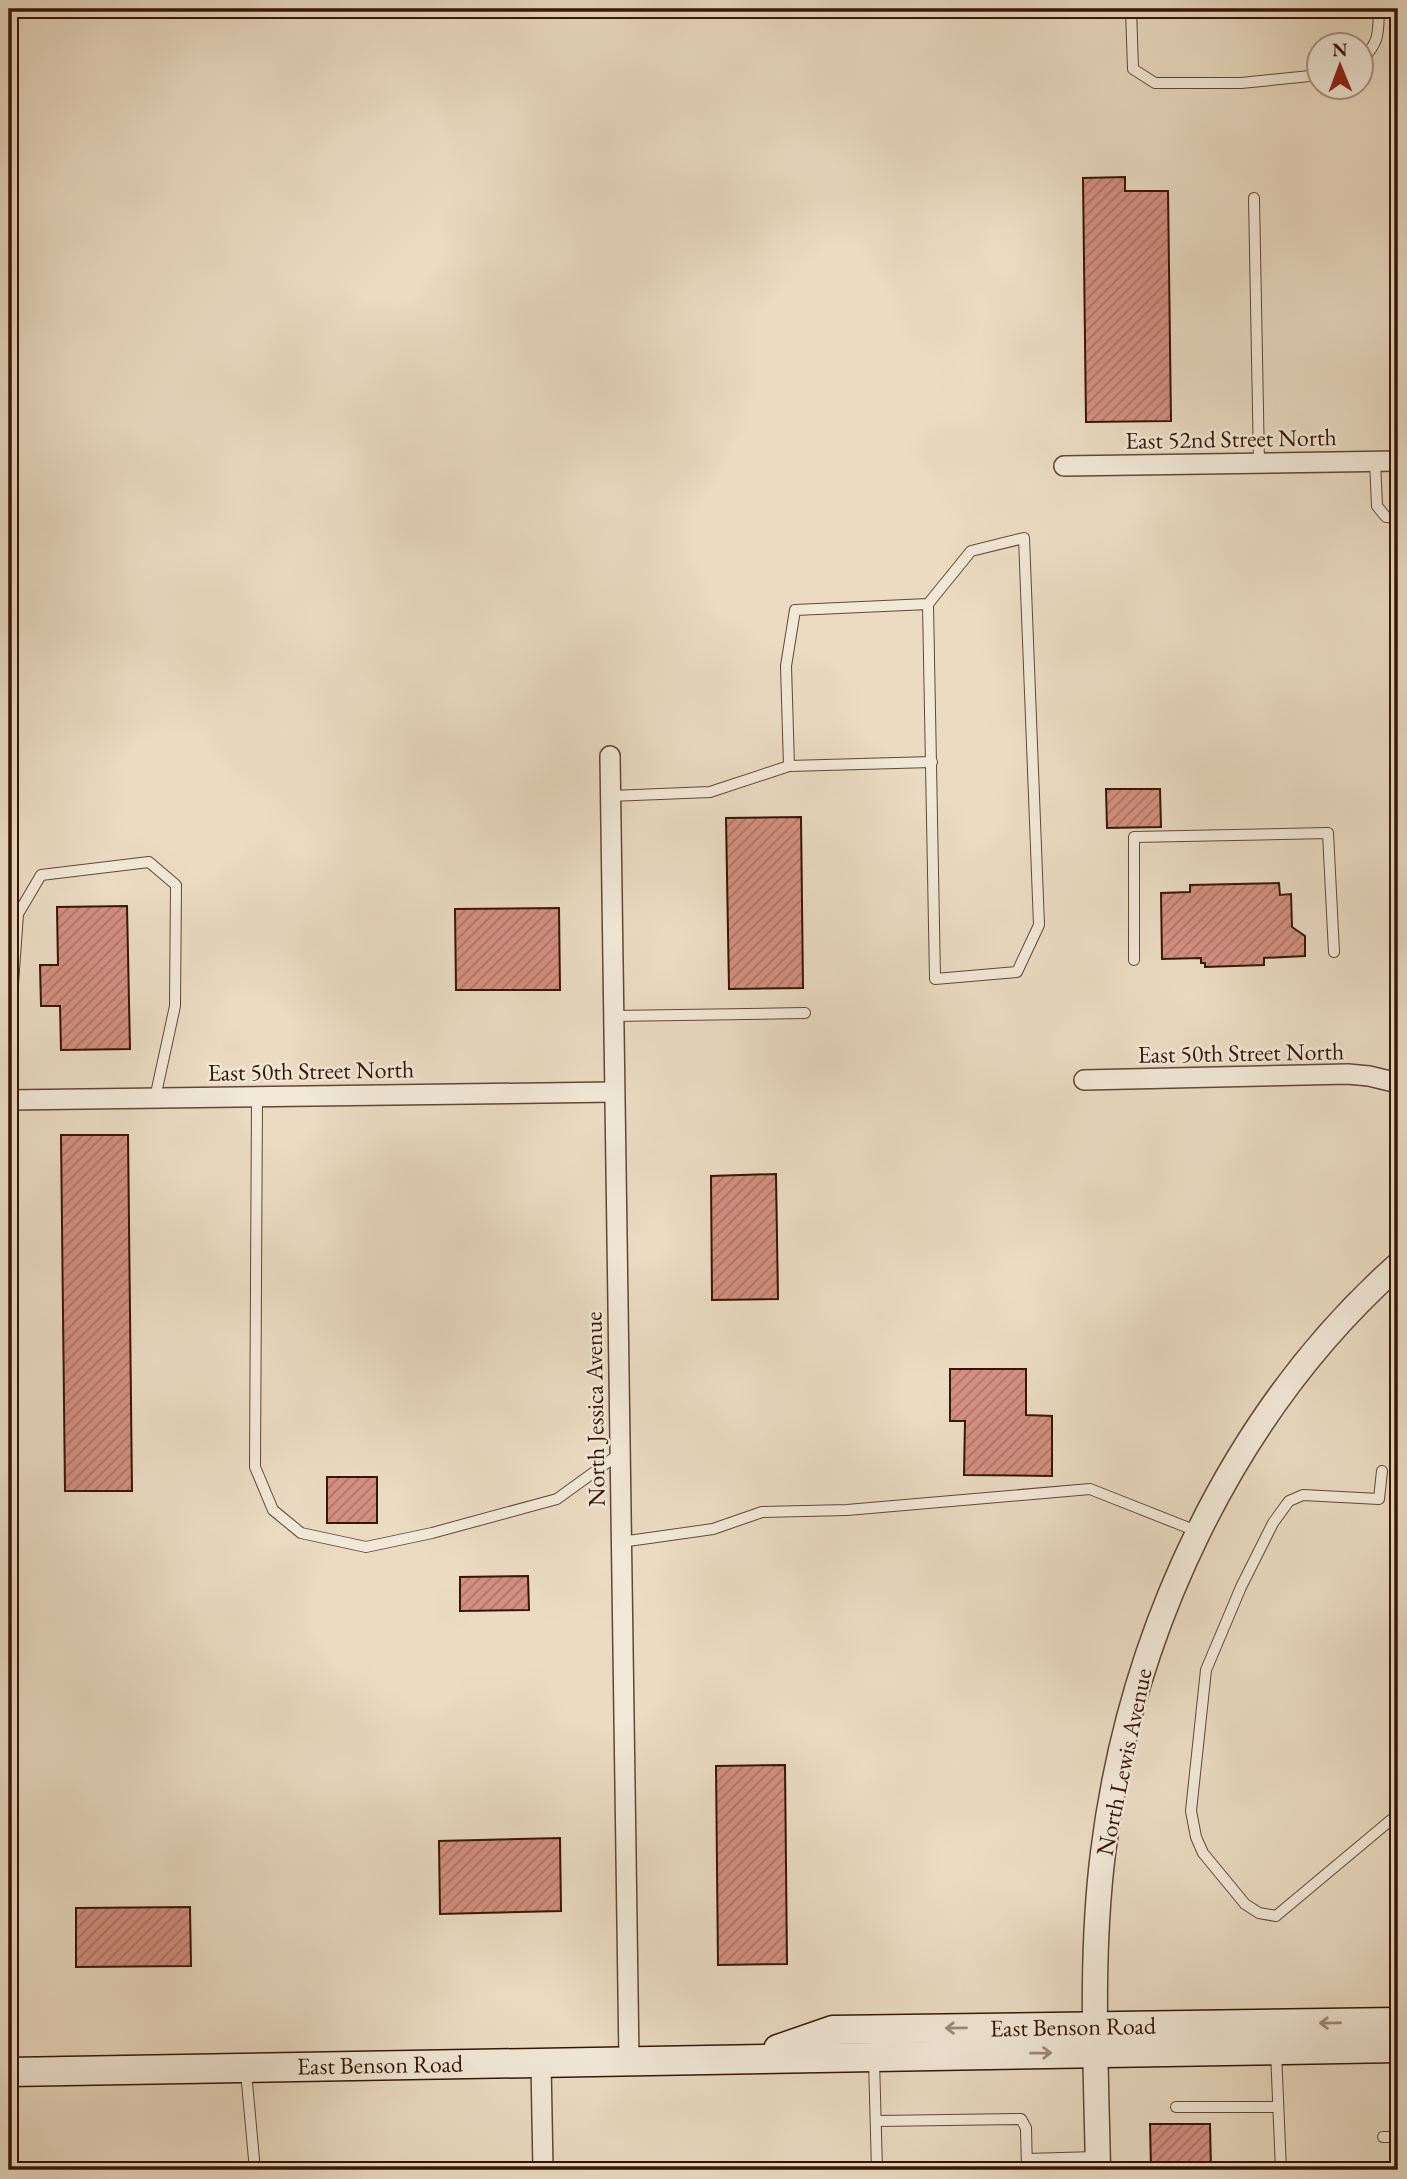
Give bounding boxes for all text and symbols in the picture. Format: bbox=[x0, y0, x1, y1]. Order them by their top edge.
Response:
north arrow bbox=[1306, 32, 1376, 102]
text: N bbox=[1332, 37, 1348, 62]
street label: East 52nd Street North bbox=[1125, 421, 1337, 456]
street label: East 50th Street North bbox=[1137, 1035, 1345, 1070]
street label: East 50th Street North bbox=[207, 1053, 415, 1088]
street label: North Jessica Avenue bbox=[577, 1311, 612, 1507]
street label: North Lewis Avenue bbox=[1089, 1665, 1159, 1858]
street label: East Benson Road bbox=[990, 2010, 1157, 2043]
one-way arrow bbox=[1319, 2016, 1342, 2030]
one-way arrow bbox=[944, 2022, 967, 2035]
one-way arrow bbox=[1029, 2046, 1052, 2060]
street label: East Benson Road bbox=[297, 2048, 464, 2081]

